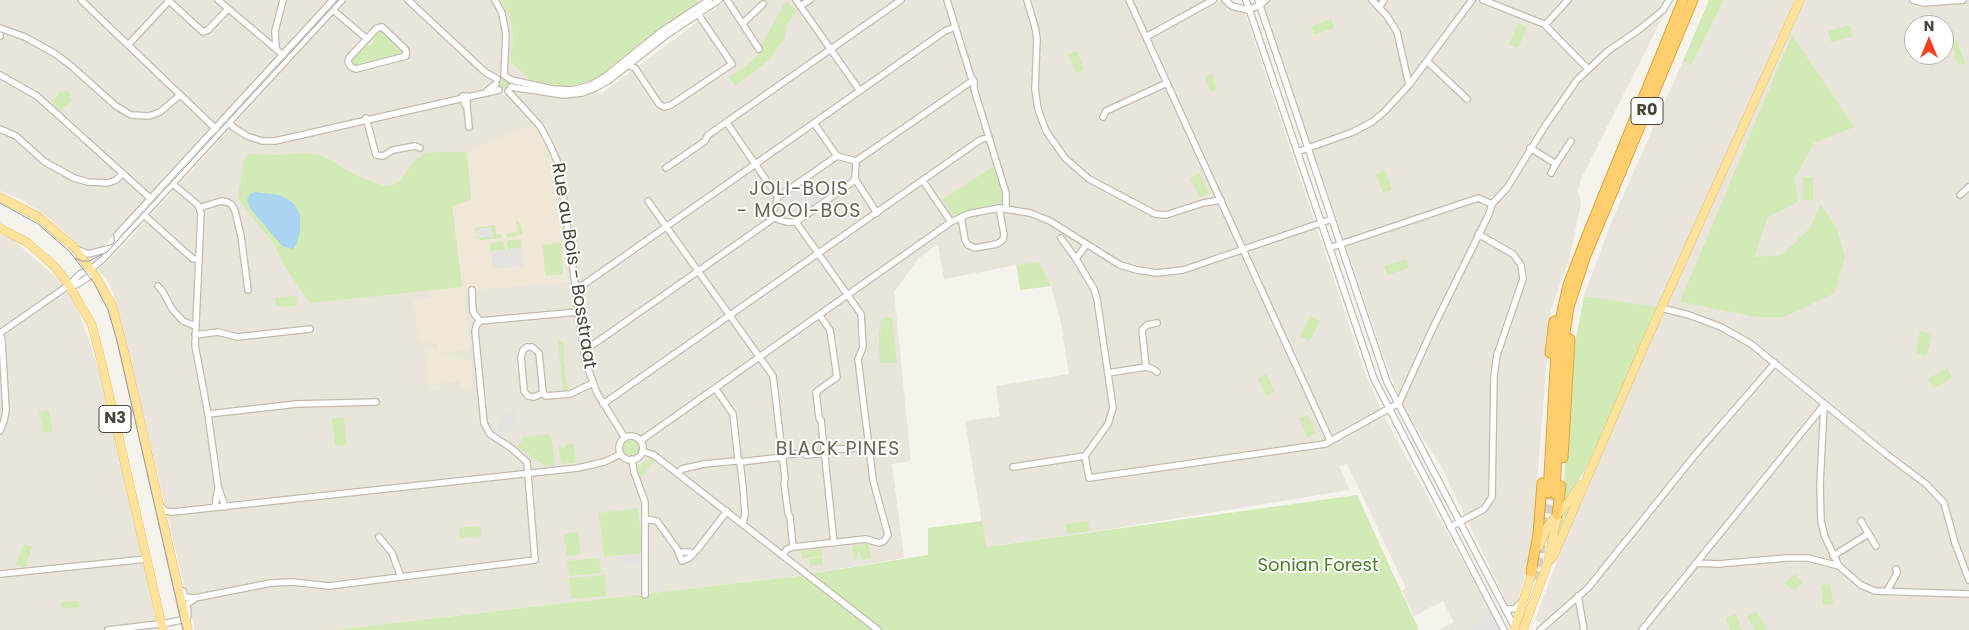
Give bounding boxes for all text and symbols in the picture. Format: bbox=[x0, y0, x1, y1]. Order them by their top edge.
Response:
north arrow bbox=[1904, 15, 1954, 65]
text: N bbox=[1924, 16, 1934, 36]
road number: R0 bbox=[1631, 98, 1663, 124]
street label: Rue au Bois - Bosstraat bbox=[546, 161, 600, 371]
district label: JOLI-BOIS - MOOI-BOS bbox=[735, 179, 863, 223]
road number: N3 bbox=[99, 406, 131, 432]
district label: BLACK PINES bbox=[774, 439, 902, 461]
park label: Sonian Forest bbox=[1258, 555, 1378, 577]

